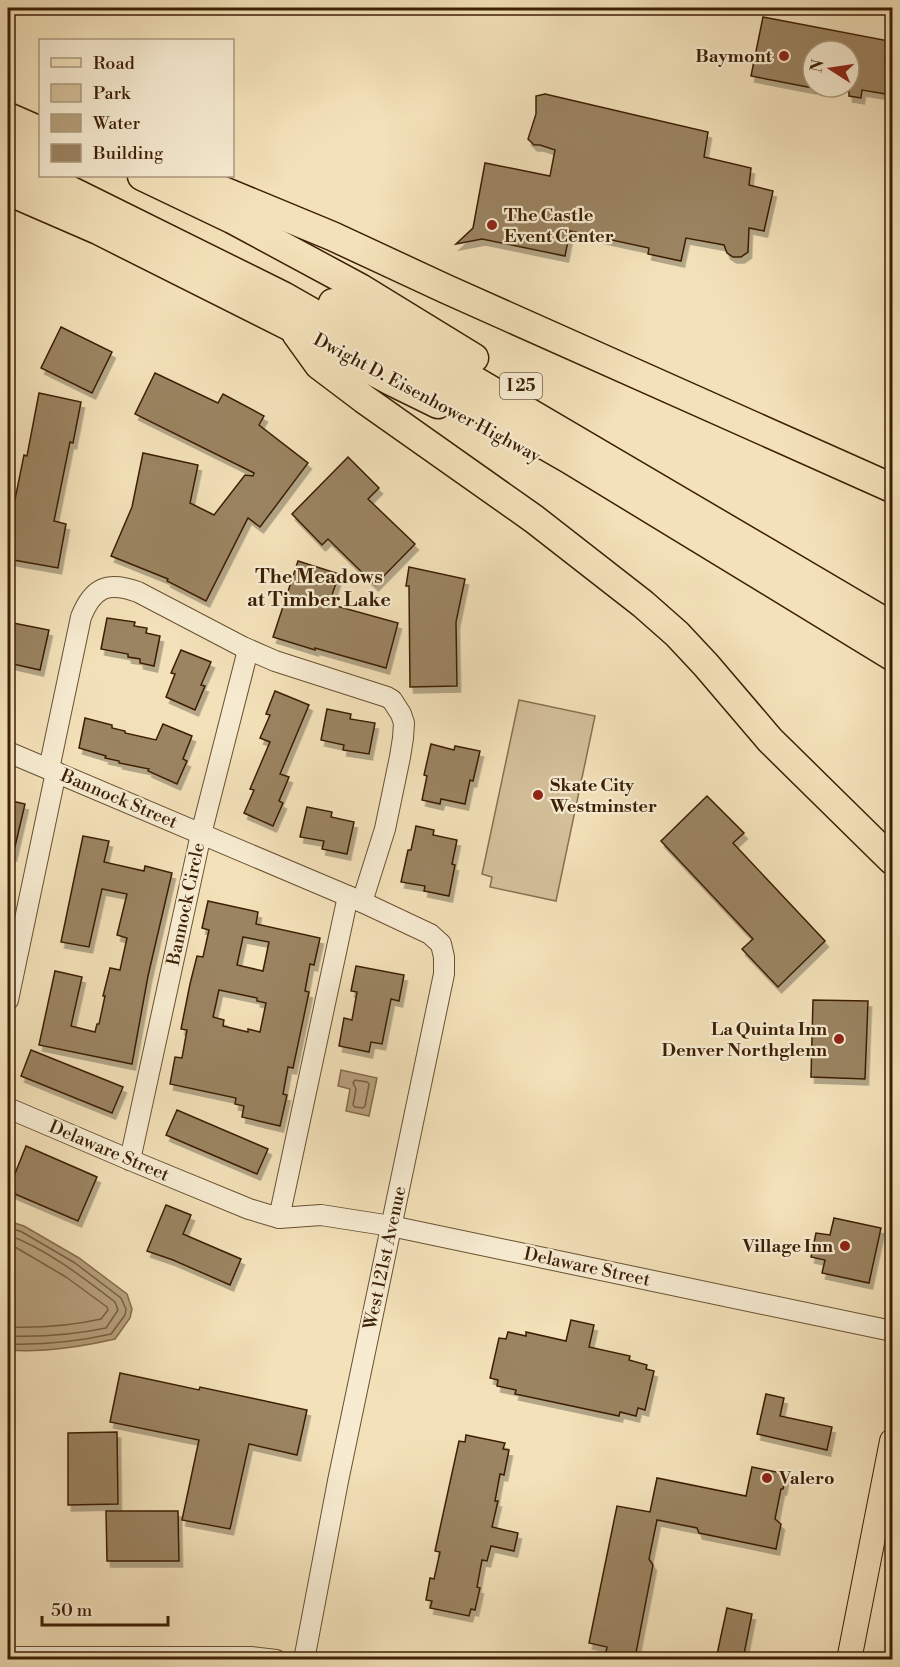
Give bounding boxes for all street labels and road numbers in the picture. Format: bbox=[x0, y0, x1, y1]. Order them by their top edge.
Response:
street label: Dwight D. Eisenhower Highway bbox=[309, 328, 545, 468]
road number: I 25 bbox=[500, 373, 542, 399]
street label: Bannock Street bbox=[56, 764, 181, 834]
street label: Bannock Circle bbox=[162, 841, 210, 968]
street label: Delaware Street bbox=[45, 1115, 173, 1187]
street label: West 121st Avenue bbox=[358, 1184, 411, 1333]
street label: Delaware Street bbox=[522, 1242, 653, 1292]

